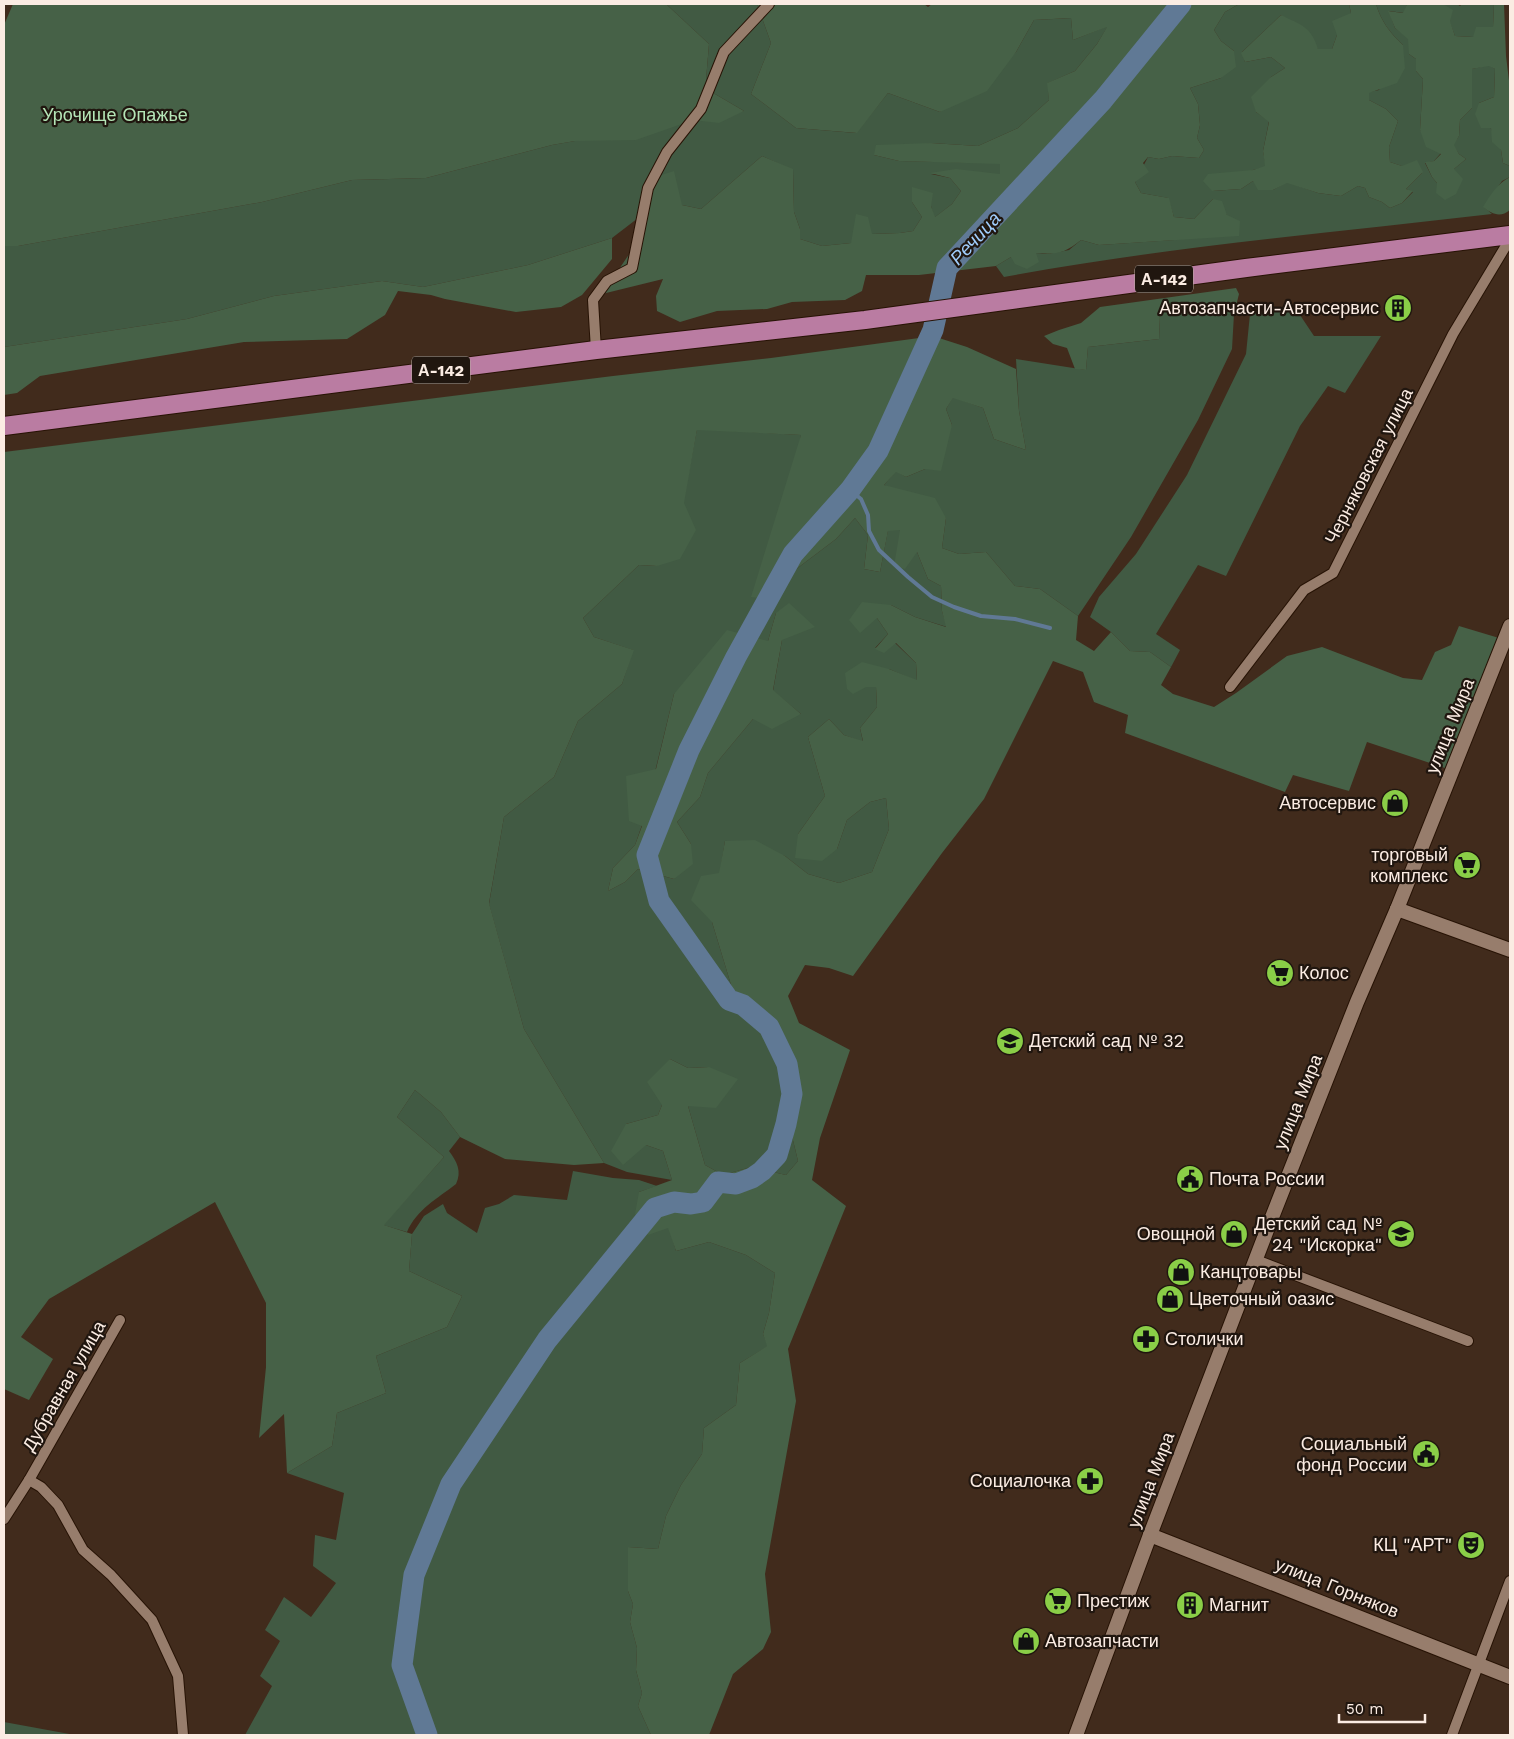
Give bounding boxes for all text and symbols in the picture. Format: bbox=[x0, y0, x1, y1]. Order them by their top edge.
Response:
park label: Урочище Опажье bbox=[42, 104, 188, 125]
water label: Речица bbox=[945, 207, 1006, 270]
road number: А-142 bbox=[1135, 266, 1193, 292]
building icon: Автозапчасти-Автосервис bbox=[1383, 293, 1413, 323]
place label: Автозапчасти-Автосервис bbox=[1159, 297, 1379, 318]
road number: А-142 bbox=[412, 356, 470, 384]
street label: Черняковская улица bbox=[1320, 384, 1417, 547]
street label: улица Мира bbox=[1421, 674, 1478, 776]
shop icon: Автосервис bbox=[1380, 788, 1410, 818]
place label: Автосервис bbox=[1279, 792, 1376, 813]
place label: торговый комплекс bbox=[1370, 844, 1448, 886]
supermarket icon: торговый комплекс bbox=[1452, 850, 1482, 880]
supermarket icon: Колос bbox=[1265, 958, 1295, 988]
place label: Колос bbox=[1299, 962, 1349, 983]
school or university icon: Детский сад № 32 bbox=[995, 1026, 1025, 1056]
place label: Детский сад № 32 bbox=[1029, 1030, 1184, 1051]
street label: улица Мира bbox=[1269, 1050, 1326, 1152]
public building icon: Почта России bbox=[1175, 1164, 1205, 1194]
place label: Почта России bbox=[1209, 1168, 1324, 1189]
place label: Детский сад № 24 "Искорка" bbox=[1254, 1213, 1382, 1255]
shop icon: Овощной bbox=[1219, 1219, 1249, 1249]
school or university icon: Детский сад № 24 "Искорка" bbox=[1386, 1219, 1416, 1249]
place label: Овощной bbox=[1137, 1223, 1215, 1244]
shop icon: Канцтовары bbox=[1166, 1257, 1196, 1287]
place label: Канцтовары bbox=[1200, 1261, 1301, 1282]
shop icon: Цветочный оазис bbox=[1155, 1284, 1185, 1314]
place label: Цветочный оазис bbox=[1189, 1288, 1334, 1309]
street label: Дубравная улица bbox=[18, 1316, 110, 1455]
pharmacy icon: Столички bbox=[1131, 1324, 1161, 1354]
place label: Столички bbox=[1165, 1328, 1244, 1349]
street label: улица Мира bbox=[1123, 1428, 1179, 1531]
place label: Социальный фонд России bbox=[1296, 1433, 1407, 1475]
public building icon: Социальный фонд России bbox=[1411, 1439, 1441, 1469]
pharmacy icon: Социалочка bbox=[1075, 1466, 1105, 1496]
place label: Социалочка bbox=[970, 1470, 1072, 1491]
theatre icon: КЦ "АРТ" bbox=[1456, 1530, 1486, 1560]
place label: КЦ "АРТ" bbox=[1373, 1534, 1452, 1555]
street label: улица Горняков bbox=[1272, 1553, 1402, 1622]
supermarket icon: Престиж bbox=[1043, 1586, 1073, 1616]
place label: Престиж bbox=[1077, 1590, 1149, 1611]
building icon: Магнит bbox=[1175, 1590, 1205, 1620]
place label: Магнит bbox=[1209, 1594, 1269, 1615]
shop icon: Автозапчасти bbox=[1011, 1626, 1041, 1656]
place label: Автозапчасти bbox=[1045, 1630, 1159, 1651]
scale bar bbox=[1339, 1692, 1425, 1724]
text: 50 m bbox=[1346, 1700, 1383, 1718]

